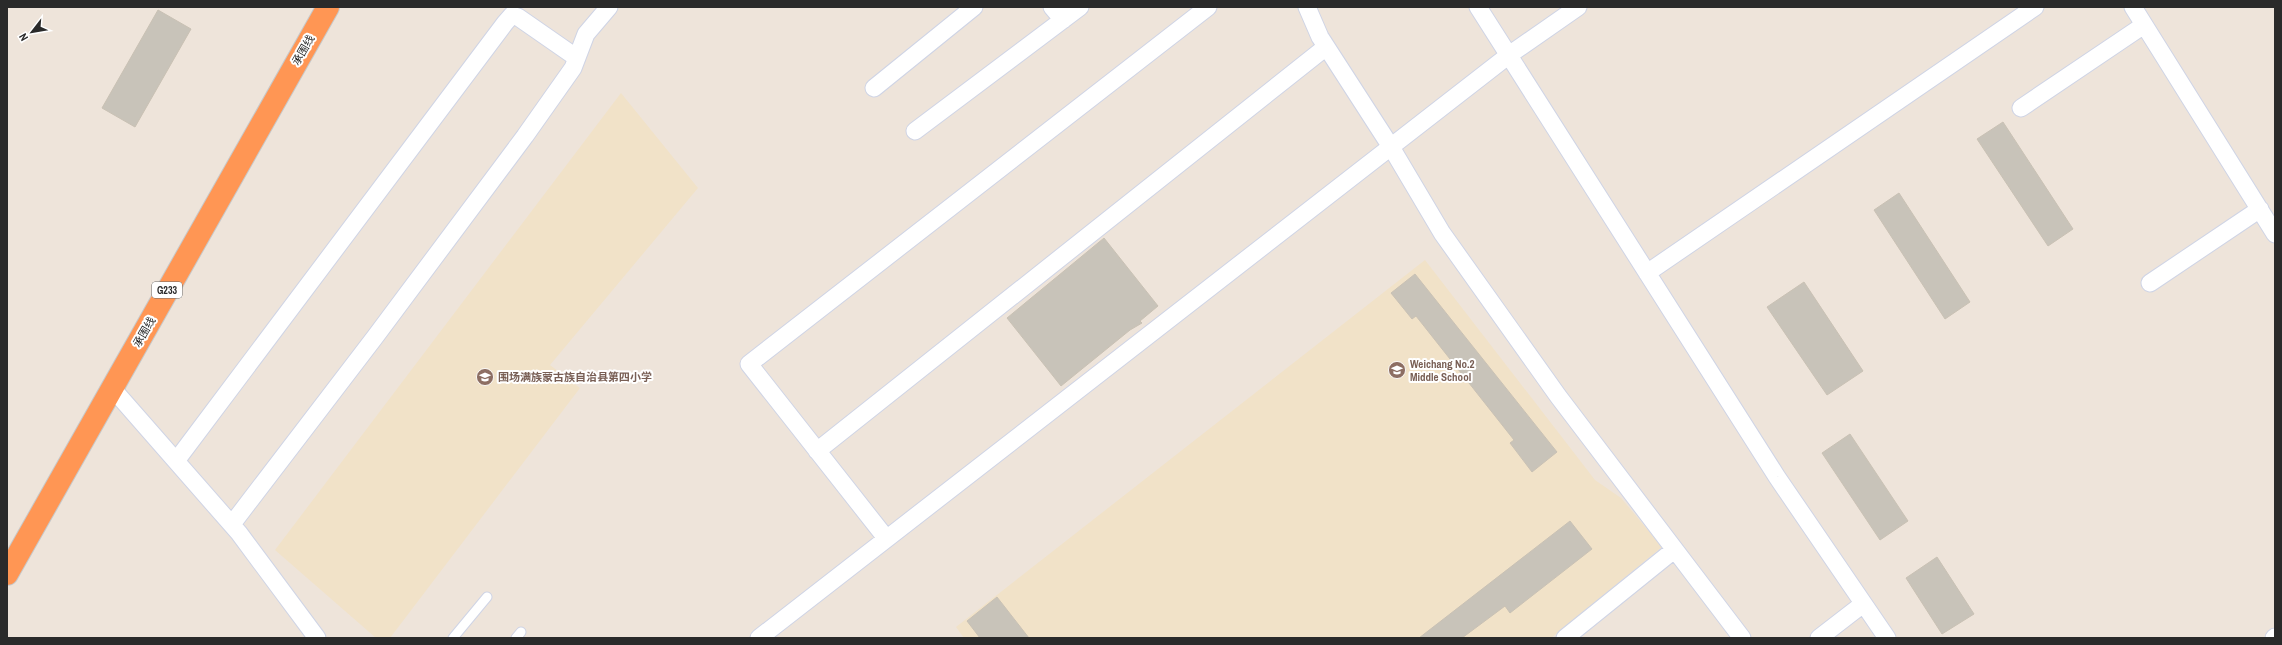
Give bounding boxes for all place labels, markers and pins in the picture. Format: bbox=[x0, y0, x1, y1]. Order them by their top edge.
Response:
place label: Weichang No.2 Middle School bbox=[1410, 357, 1475, 384]
school or university icon: Weichang No.2 Middle School bbox=[1387, 360, 1407, 380]
school or university icon: 围场满族蒙古族自治县第四小学 bbox=[475, 367, 495, 387]
place label: 围场满族蒙古族自治县第四小学 bbox=[498, 370, 652, 384]

